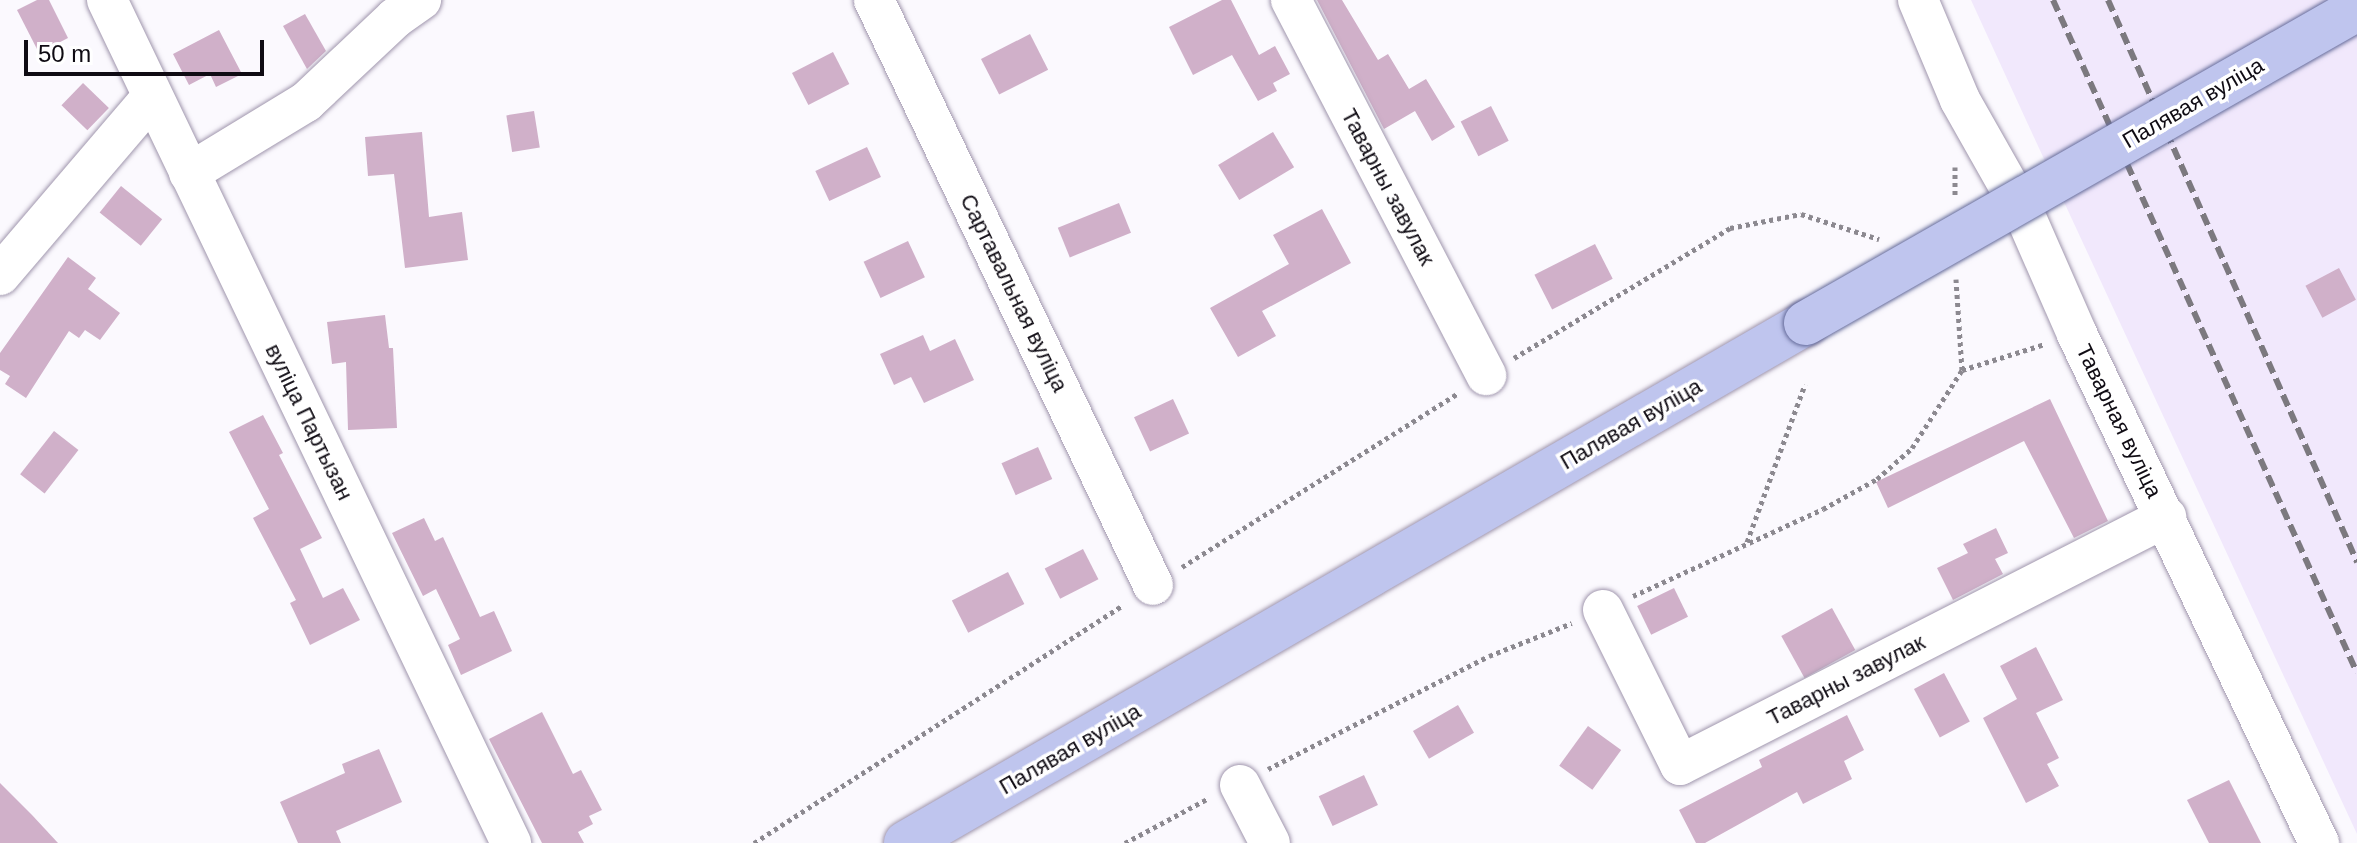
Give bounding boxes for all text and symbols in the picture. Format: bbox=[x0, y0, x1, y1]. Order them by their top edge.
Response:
scale bar bbox=[28, 24, 268, 74]
text: 50 m bbox=[38, 40, 91, 67]
street label: Палявая вуліца bbox=[2118, 52, 2268, 154]
street label: Таварны завулак bbox=[1336, 104, 1440, 270]
street label: Сартавальная вуліца bbox=[955, 190, 1073, 396]
street label: вуліца Партызан bbox=[260, 340, 358, 504]
street label: Таварная вуліца bbox=[2070, 340, 2168, 502]
street label: Палявая вуліца bbox=[1556, 373, 1706, 475]
street label: Таварны завулак bbox=[1763, 629, 1929, 731]
street label: Палявая вуліца bbox=[995, 698, 1145, 800]

